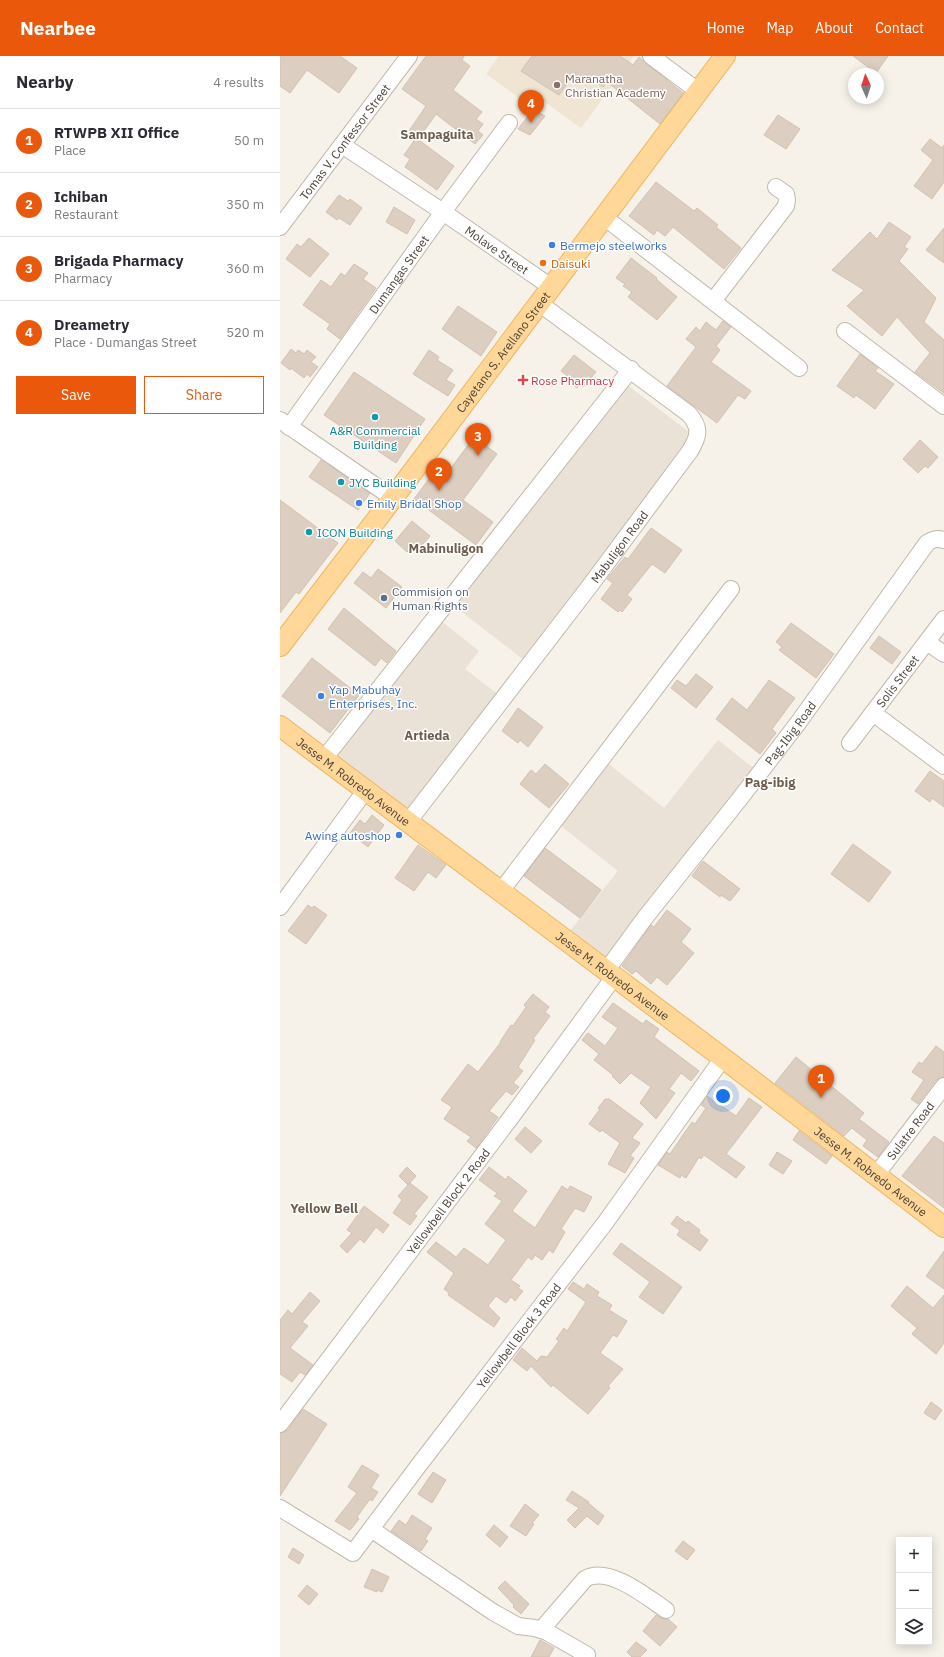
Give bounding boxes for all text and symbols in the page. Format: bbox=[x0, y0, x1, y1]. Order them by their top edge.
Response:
text: Nearbee bbox=[20, 16, 96, 40]
text: Home bbox=[707, 19, 744, 37]
text: Map bbox=[766, 19, 793, 37]
text: About bbox=[815, 19, 853, 37]
text: Contact bbox=[875, 19, 924, 37]
north arrow bbox=[848, 68, 884, 104]
text: Nearby bbox=[16, 71, 74, 93]
place label: Maranatha Christian Academy bbox=[565, 71, 666, 100]
text: 4 results bbox=[213, 74, 264, 91]
marker: Maranatha Christian Academy bbox=[552, 80, 562, 90]
street label: Tomas V. Confessor Street bbox=[296, 81, 393, 202]
pin: 4 bbox=[518, 90, 544, 123]
text: RTWPB XII Office bbox=[54, 123, 179, 142]
district label: Sampaguita bbox=[400, 126, 474, 143]
text: 1 bbox=[25, 132, 33, 149]
text: 50 m bbox=[234, 132, 264, 149]
text: Place bbox=[54, 142, 86, 159]
text: Ichiban bbox=[54, 187, 108, 206]
text: 2 bbox=[25, 196, 33, 213]
text: 350 m bbox=[226, 196, 264, 213]
text: Restaurant bbox=[54, 206, 118, 223]
street label: Molave Street bbox=[462, 222, 532, 277]
street label: Dumangas Street bbox=[365, 232, 432, 316]
place label: Bermejo steelworks bbox=[560, 238, 667, 253]
marker: Bermejo steelworks bbox=[547, 240, 557, 250]
text: Brigada Pharmacy bbox=[54, 251, 183, 270]
place label: Daisuki bbox=[551, 256, 590, 271]
marker: Daisuki bbox=[538, 258, 548, 268]
text: 3 bbox=[25, 260, 33, 277]
text: 360 m bbox=[226, 260, 264, 277]
text: Pharmacy bbox=[54, 270, 112, 287]
street label: Cayetano S. Arellano Street bbox=[453, 288, 553, 415]
text: Dreametry bbox=[54, 315, 129, 334]
text: 4 bbox=[25, 324, 33, 341]
text: 520 m bbox=[226, 324, 264, 341]
text: Place · Dumangas Street bbox=[54, 334, 197, 351]
place label: Rose Pharmacy bbox=[531, 373, 614, 388]
marker: Rose Pharmacy bbox=[518, 375, 528, 385]
button: Save bbox=[16, 376, 136, 414]
button: Share bbox=[144, 376, 264, 414]
marker: A&R Commercial Building bbox=[370, 412, 380, 422]
place label: A&R Commercial Building bbox=[329, 423, 421, 452]
pin: 3 bbox=[465, 423, 491, 456]
pin: 2 bbox=[426, 458, 452, 491]
place label: JYC Building bbox=[349, 475, 417, 490]
marker: JYC Building bbox=[336, 477, 346, 487]
place label: Emily Bridal Shop bbox=[367, 496, 462, 511]
marker: Emily Bridal Shop bbox=[354, 498, 364, 508]
street label: Mabuligon Road bbox=[587, 507, 651, 586]
place label: ICON Building bbox=[317, 525, 394, 540]
marker: ICON Building bbox=[304, 527, 314, 537]
district label: Mabinuligon bbox=[409, 540, 484, 557]
place label: Commision on Human Rights bbox=[392, 584, 469, 613]
marker: Commision on Human Rights bbox=[379, 593, 389, 603]
street label: Solis Street bbox=[873, 652, 922, 710]
place label: Yap Mabuhay Enterprises, Inc. bbox=[329, 682, 418, 711]
marker: Yap Mabuhay Enterprises, Inc. bbox=[316, 691, 326, 701]
street label: Pag-Ibig Road bbox=[761, 698, 819, 768]
district label: Artieda bbox=[404, 727, 450, 744]
street label: Jesse M. Robredo Avenue bbox=[294, 734, 414, 829]
district label: Pag-ibig bbox=[745, 774, 796, 791]
place label: Awing autoshop bbox=[305, 828, 391, 843]
marker: Awing autoshop bbox=[394, 830, 404, 840]
street label: Jesse M. Robredo Avenue bbox=[553, 928, 673, 1023]
pin: 1 bbox=[808, 1065, 834, 1098]
your location bbox=[713, 1086, 733, 1106]
street label: Sulatre Road bbox=[883, 1098, 937, 1163]
street label: Jesse M. Robredo Avenue bbox=[812, 1123, 931, 1219]
street label: Yellowbell Block 2 Road bbox=[403, 1145, 493, 1257]
district label: Yellow Bell bbox=[290, 1200, 358, 1217]
street label: Yellowbell Block 3 Road bbox=[473, 1280, 564, 1391]
map controls bbox=[896, 1537, 932, 1645]
button: + bbox=[896, 1537, 932, 1573]
button: − bbox=[896, 1573, 932, 1609]
button: layers bbox=[896, 1609, 932, 1645]

